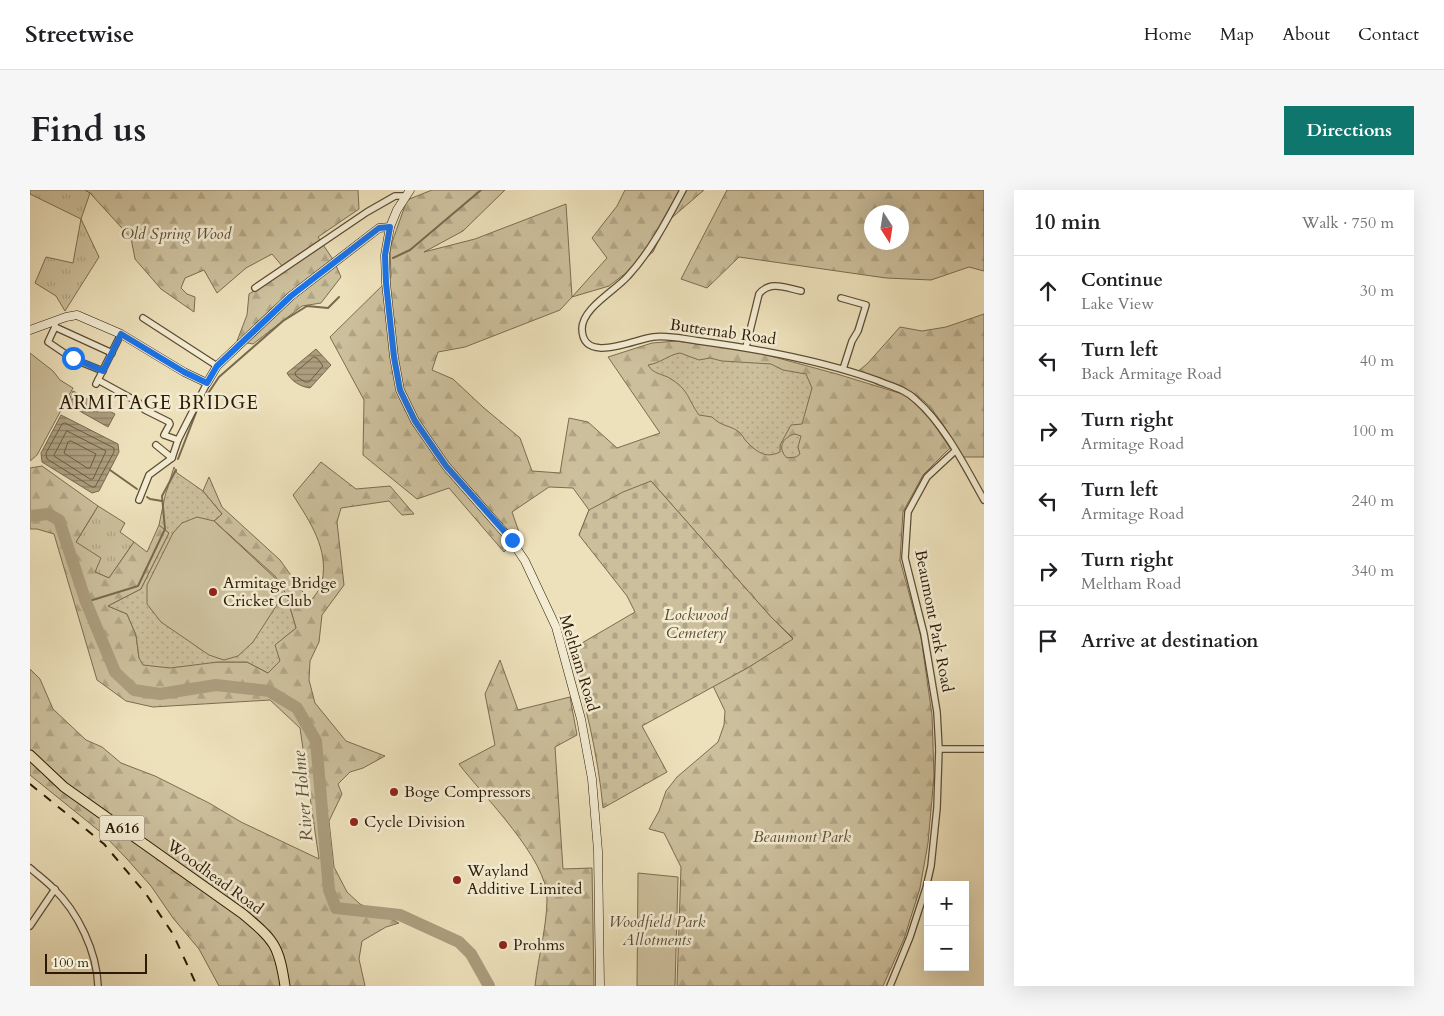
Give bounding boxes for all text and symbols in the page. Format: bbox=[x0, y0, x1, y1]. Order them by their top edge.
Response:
text: Streetwise bbox=[25, 18, 134, 51]
text: Home bbox=[1144, 22, 1192, 47]
text: Map bbox=[1220, 22, 1254, 47]
text: About bbox=[1282, 22, 1330, 47]
text: Contact bbox=[1358, 22, 1419, 47]
text: Find us bbox=[30, 106, 146, 154]
button: Directions bbox=[1284, 106, 1414, 155]
north arrow bbox=[864, 205, 909, 250]
text: 10 min bbox=[1034, 208, 1101, 237]
text: Walk · 750 m bbox=[1302, 212, 1394, 234]
park label: Old Spring Wood bbox=[121, 223, 233, 245]
text: Continue bbox=[1081, 267, 1163, 293]
icon: ahead bbox=[1034, 277, 1062, 305]
text: 30 m bbox=[1360, 280, 1394, 302]
text: Lake View bbox=[1081, 293, 1154, 315]
street label: Butternab Road bbox=[669, 314, 778, 350]
text: Turn left bbox=[1081, 337, 1158, 363]
route start bbox=[62, 347, 85, 370]
icon: left bbox=[1034, 347, 1062, 375]
text: 40 m bbox=[1360, 350, 1394, 372]
text: Back Armitage Road bbox=[1081, 363, 1222, 385]
district label: ARMITAGE BRIDGE bbox=[59, 390, 259, 416]
text: Turn right bbox=[1081, 407, 1173, 433]
icon: right bbox=[1034, 417, 1062, 445]
text: 100 m bbox=[1352, 420, 1394, 442]
text: Armitage Road bbox=[1081, 433, 1184, 455]
text: Turn left bbox=[1081, 477, 1158, 503]
icon: left bbox=[1034, 487, 1062, 515]
text: 240 m bbox=[1352, 490, 1394, 512]
text: Armitage Road bbox=[1081, 503, 1184, 525]
route end bbox=[501, 529, 524, 552]
text: Turn right bbox=[1081, 547, 1173, 573]
street label: Beaumont Park Road bbox=[909, 548, 959, 695]
icon: right bbox=[1034, 557, 1062, 585]
text: 340 m bbox=[1352, 560, 1394, 582]
place label: Armitage Bridge Cricket Club bbox=[223, 572, 337, 612]
text: Meltham Road bbox=[1081, 573, 1181, 595]
marker: Armitage Bridge Cricket Club bbox=[207, 586, 219, 598]
park label: Lockwood Cemetery bbox=[664, 604, 729, 644]
street label: Meltham Road bbox=[554, 612, 604, 715]
icon: arrive bbox=[1034, 627, 1062, 655]
text: Arrive at destination bbox=[1081, 628, 1258, 654]
water label: River Holme bbox=[286, 748, 319, 843]
place label: Boge Compressors bbox=[404, 781, 531, 803]
marker: Boge Compressors bbox=[388, 786, 400, 798]
place label: Cycle Division bbox=[364, 811, 465, 833]
road number: A616 bbox=[100, 816, 144, 840]
marker: Cycle Division bbox=[348, 816, 360, 828]
park label: Beaumont Park bbox=[753, 826, 851, 848]
street label: Woodhead Road bbox=[161, 834, 268, 920]
place label: Wayland Additive Limited bbox=[466, 860, 583, 900]
marker: Wayland Additive Limited bbox=[451, 874, 463, 886]
map controls bbox=[924, 881, 969, 971]
button: + bbox=[924, 881, 969, 926]
park label: Woodfield Park Allotments bbox=[609, 911, 706, 951]
button: − bbox=[924, 926, 969, 971]
place label: Prohms bbox=[513, 934, 565, 956]
marker: Prohms bbox=[497, 939, 509, 951]
scale bar bbox=[45, 951, 148, 974]
text: 100 m bbox=[52, 953, 89, 972]

